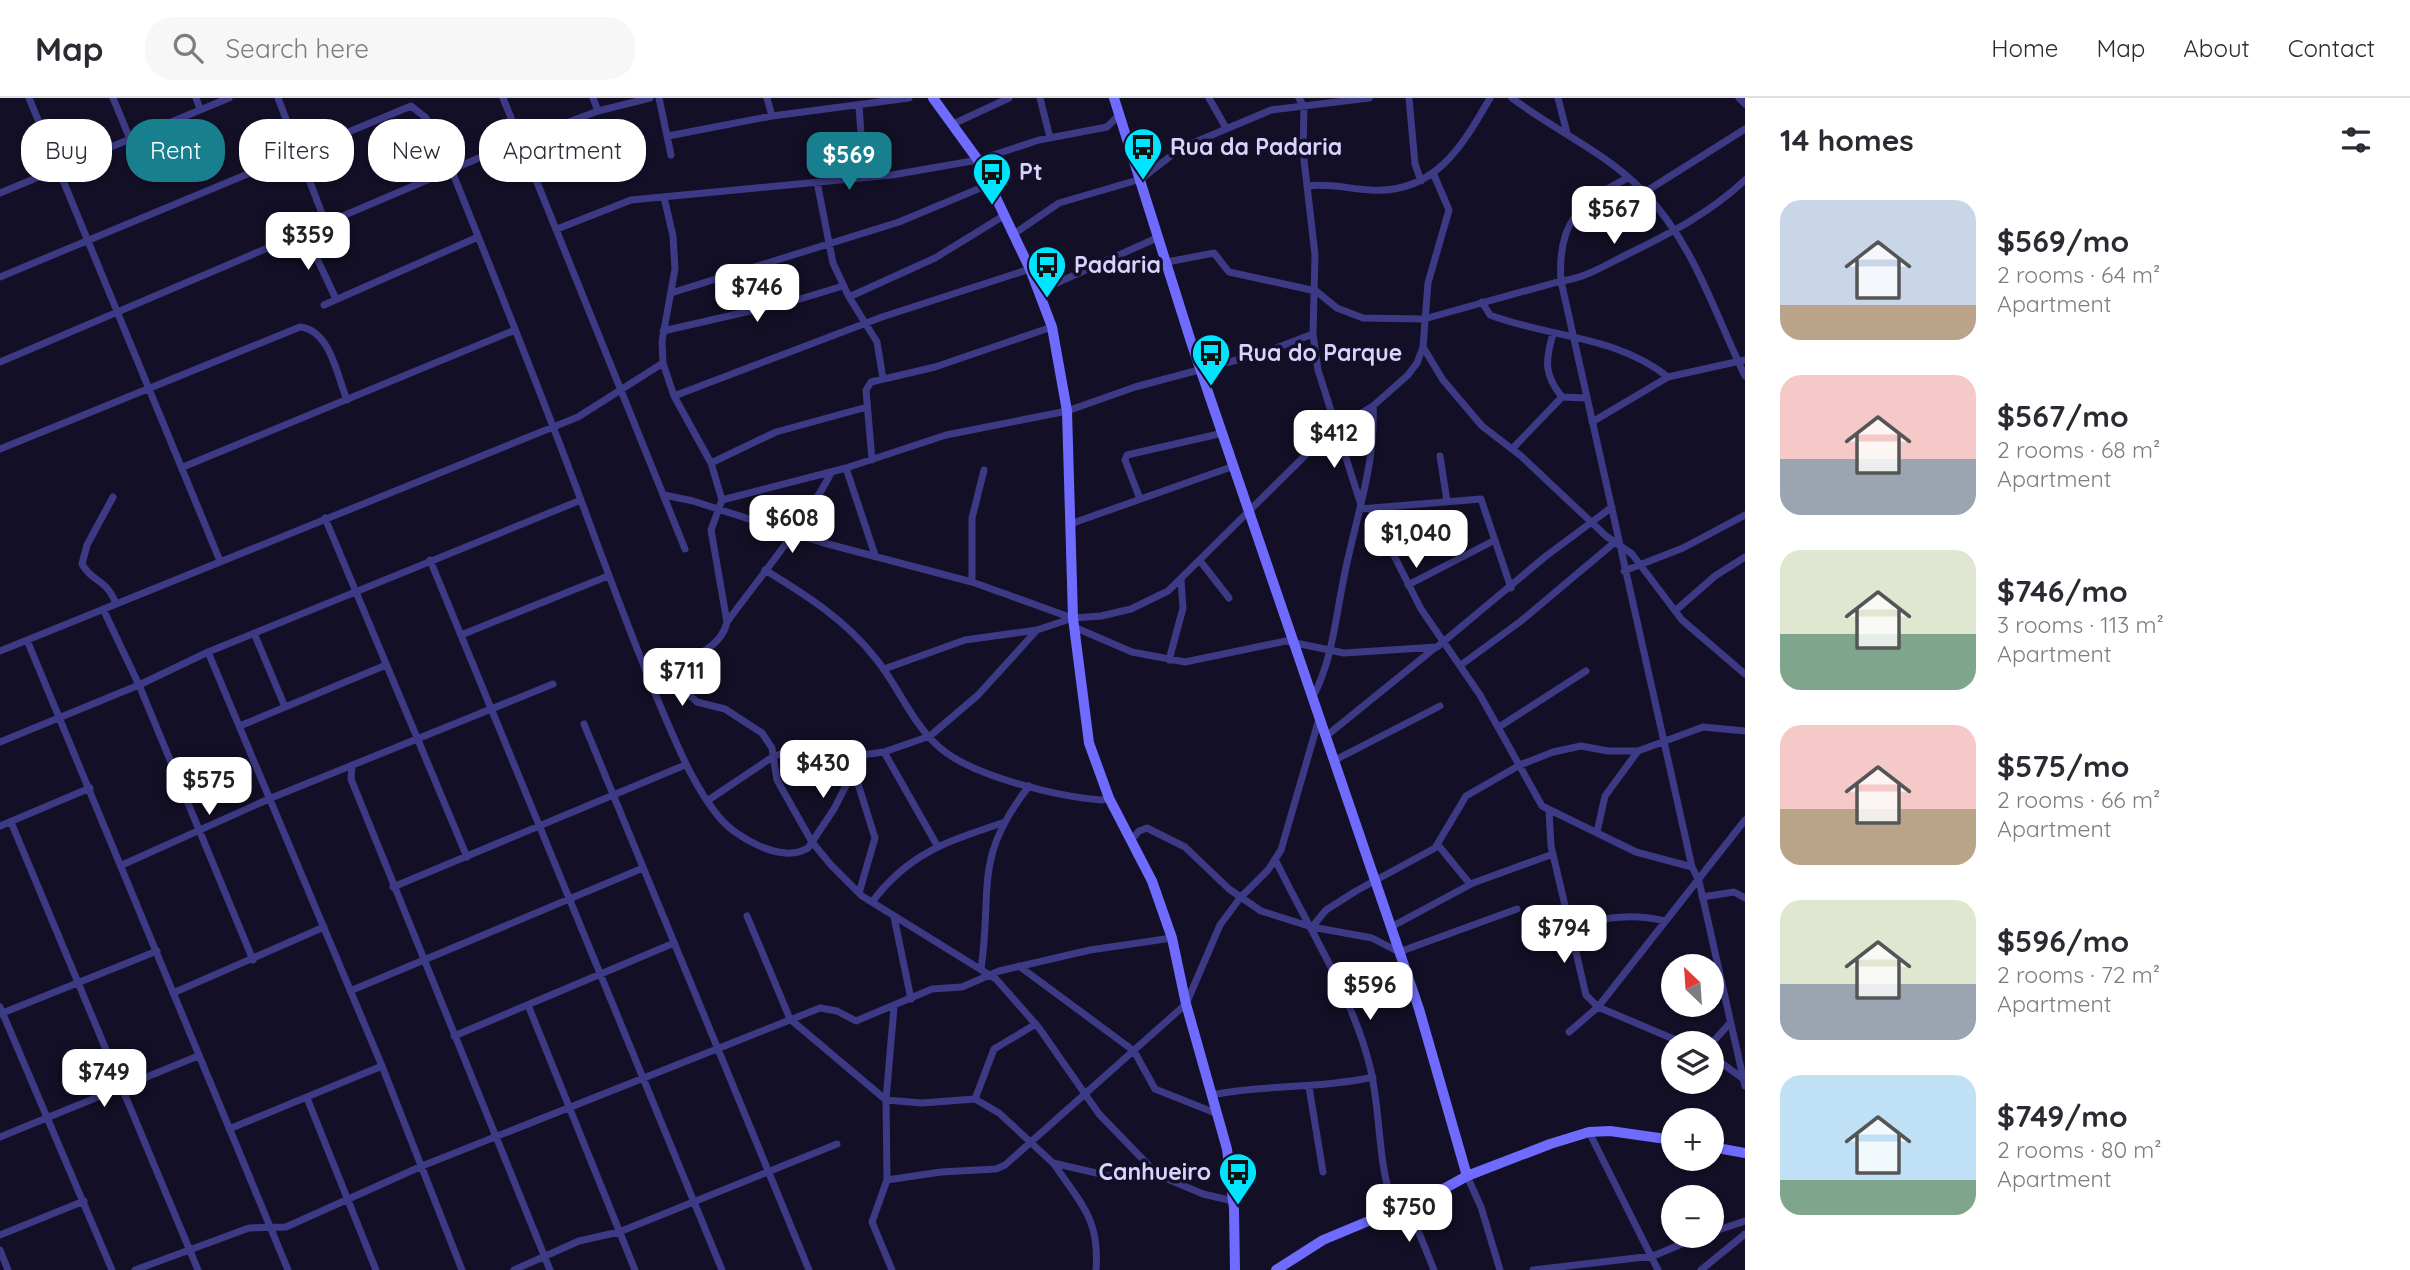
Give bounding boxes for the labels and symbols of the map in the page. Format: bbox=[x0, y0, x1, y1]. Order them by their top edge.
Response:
bus stop icon: Rua da Padaria bbox=[1122, 126, 1164, 181]
pin: $569 bbox=[808, 132, 890, 192]
place label: Rua da Padaria bbox=[1170, 132, 1342, 161]
bus stop icon: Pt bbox=[971, 151, 1013, 206]
place label: Pt bbox=[1019, 157, 1043, 186]
pin: $567 bbox=[1573, 186, 1655, 246]
pin: $359 bbox=[267, 212, 349, 272]
bus stop icon: Padaria bbox=[1026, 244, 1068, 299]
place label: Padaria bbox=[1074, 250, 1161, 279]
pin: $746 bbox=[716, 264, 798, 324]
bus stop icon: Rua do Parque bbox=[1190, 332, 1232, 387]
place label: Rua do Parque bbox=[1238, 338, 1402, 367]
pin: $412 bbox=[1293, 410, 1375, 470]
pin: $608 bbox=[751, 496, 833, 555]
pin: $1,040 bbox=[1359, 510, 1473, 570]
pin: $711 bbox=[641, 648, 723, 708]
pin: $430 bbox=[782, 740, 864, 800]
pin: $575 bbox=[168, 758, 250, 817]
pin: $794 bbox=[1523, 906, 1605, 965]
north arrow bbox=[1661, 954, 1724, 1017]
pin: $596 bbox=[1329, 962, 1411, 1022]
pin: $749 bbox=[63, 1049, 145, 1109]
bus stop icon: Canhueiro bbox=[1217, 1151, 1259, 1206]
place label: Canhueiro bbox=[1099, 1157, 1211, 1186]
pin: $750 bbox=[1368, 1184, 1450, 1244]

